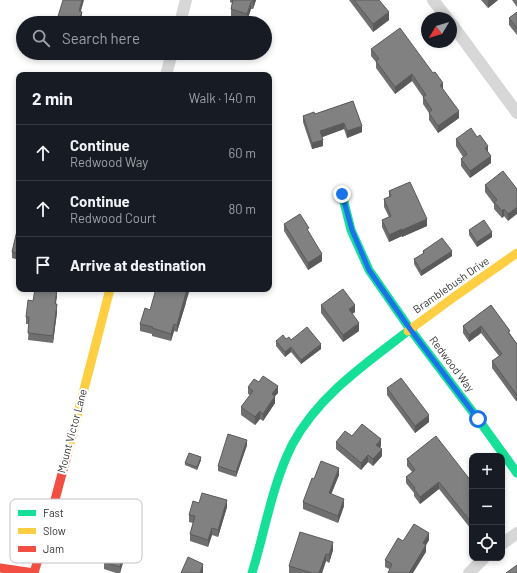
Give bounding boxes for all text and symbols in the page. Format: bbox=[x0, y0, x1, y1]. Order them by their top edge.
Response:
north arrow bbox=[421, 12, 457, 48]
search box bbox=[16, 16, 272, 60]
icon: search bbox=[30, 27, 52, 49]
text: Search here bbox=[62, 29, 140, 47]
text: 2 min bbox=[32, 88, 73, 108]
text: Walk · 140 m bbox=[189, 90, 256, 106]
text: Continue bbox=[70, 136, 130, 154]
icon: ahead bbox=[32, 142, 54, 164]
text: 60 m bbox=[229, 145, 256, 161]
text: Redwood Way bbox=[70, 154, 148, 170]
route end bbox=[333, 185, 351, 203]
text: Continue bbox=[70, 192, 130, 210]
icon: ahead bbox=[32, 198, 54, 220]
text: 80 m bbox=[229, 201, 256, 217]
text: Redwood Court bbox=[70, 210, 157, 226]
street label: Bramblebush Drive bbox=[410, 253, 491, 316]
icon: arrive bbox=[32, 254, 54, 276]
text: Arrive at destination bbox=[70, 256, 206, 274]
street label: Redwood Way bbox=[427, 333, 478, 394]
street label: Mount Victor Lane bbox=[54, 387, 89, 474]
route start bbox=[469, 410, 487, 428]
map controls bbox=[469, 453, 505, 561]
button: + bbox=[469, 453, 505, 489]
button: − bbox=[469, 489, 505, 525]
legend bbox=[10, 499, 142, 563]
text: Fast bbox=[43, 506, 64, 519]
text: Slow bbox=[43, 524, 66, 537]
button: locate bbox=[469, 525, 505, 561]
text: Jam bbox=[43, 542, 64, 555]

